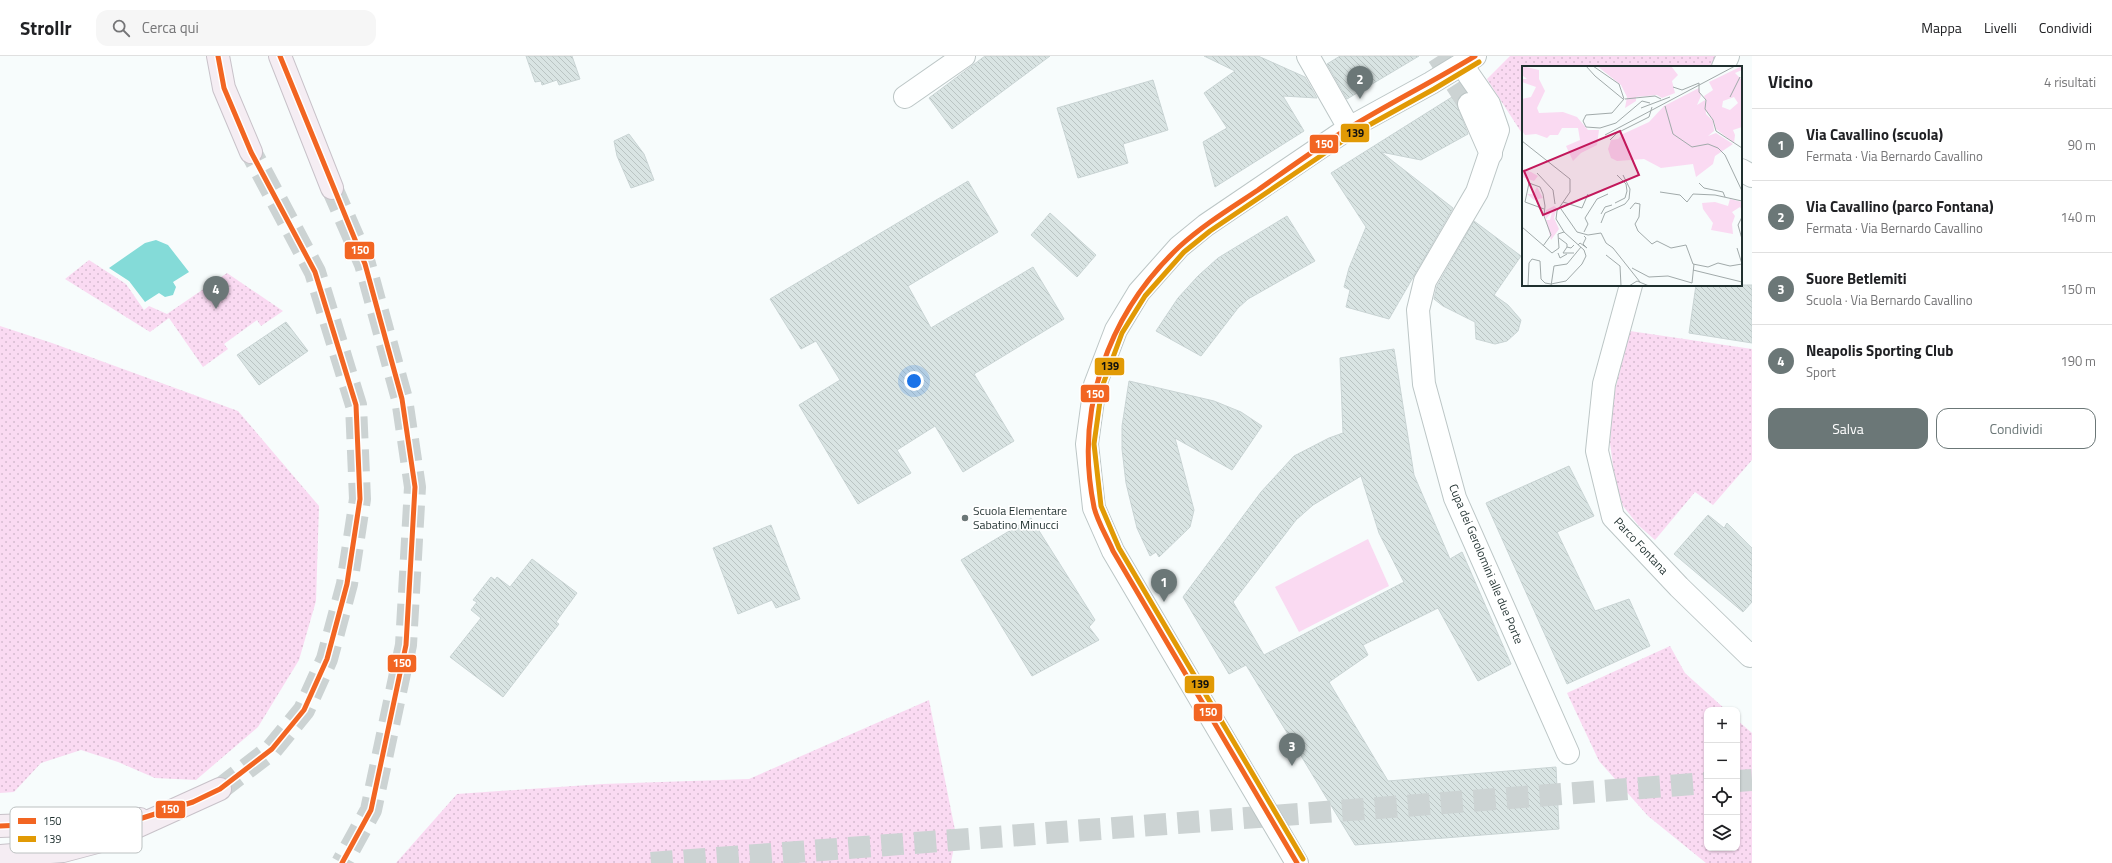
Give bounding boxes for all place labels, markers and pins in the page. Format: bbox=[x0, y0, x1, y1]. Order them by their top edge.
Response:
pin: 2 bbox=[1347, 66, 1373, 99]
pin: 4 bbox=[203, 276, 229, 309]
place label: Scuola Elementare Sabatino Minucci bbox=[973, 501, 1067, 534]
marker: Scuola Elementare Sabatino Minucci bbox=[960, 513, 970, 523]
pin: 1 bbox=[1151, 569, 1177, 602]
pin: 3 bbox=[1279, 733, 1305, 766]

